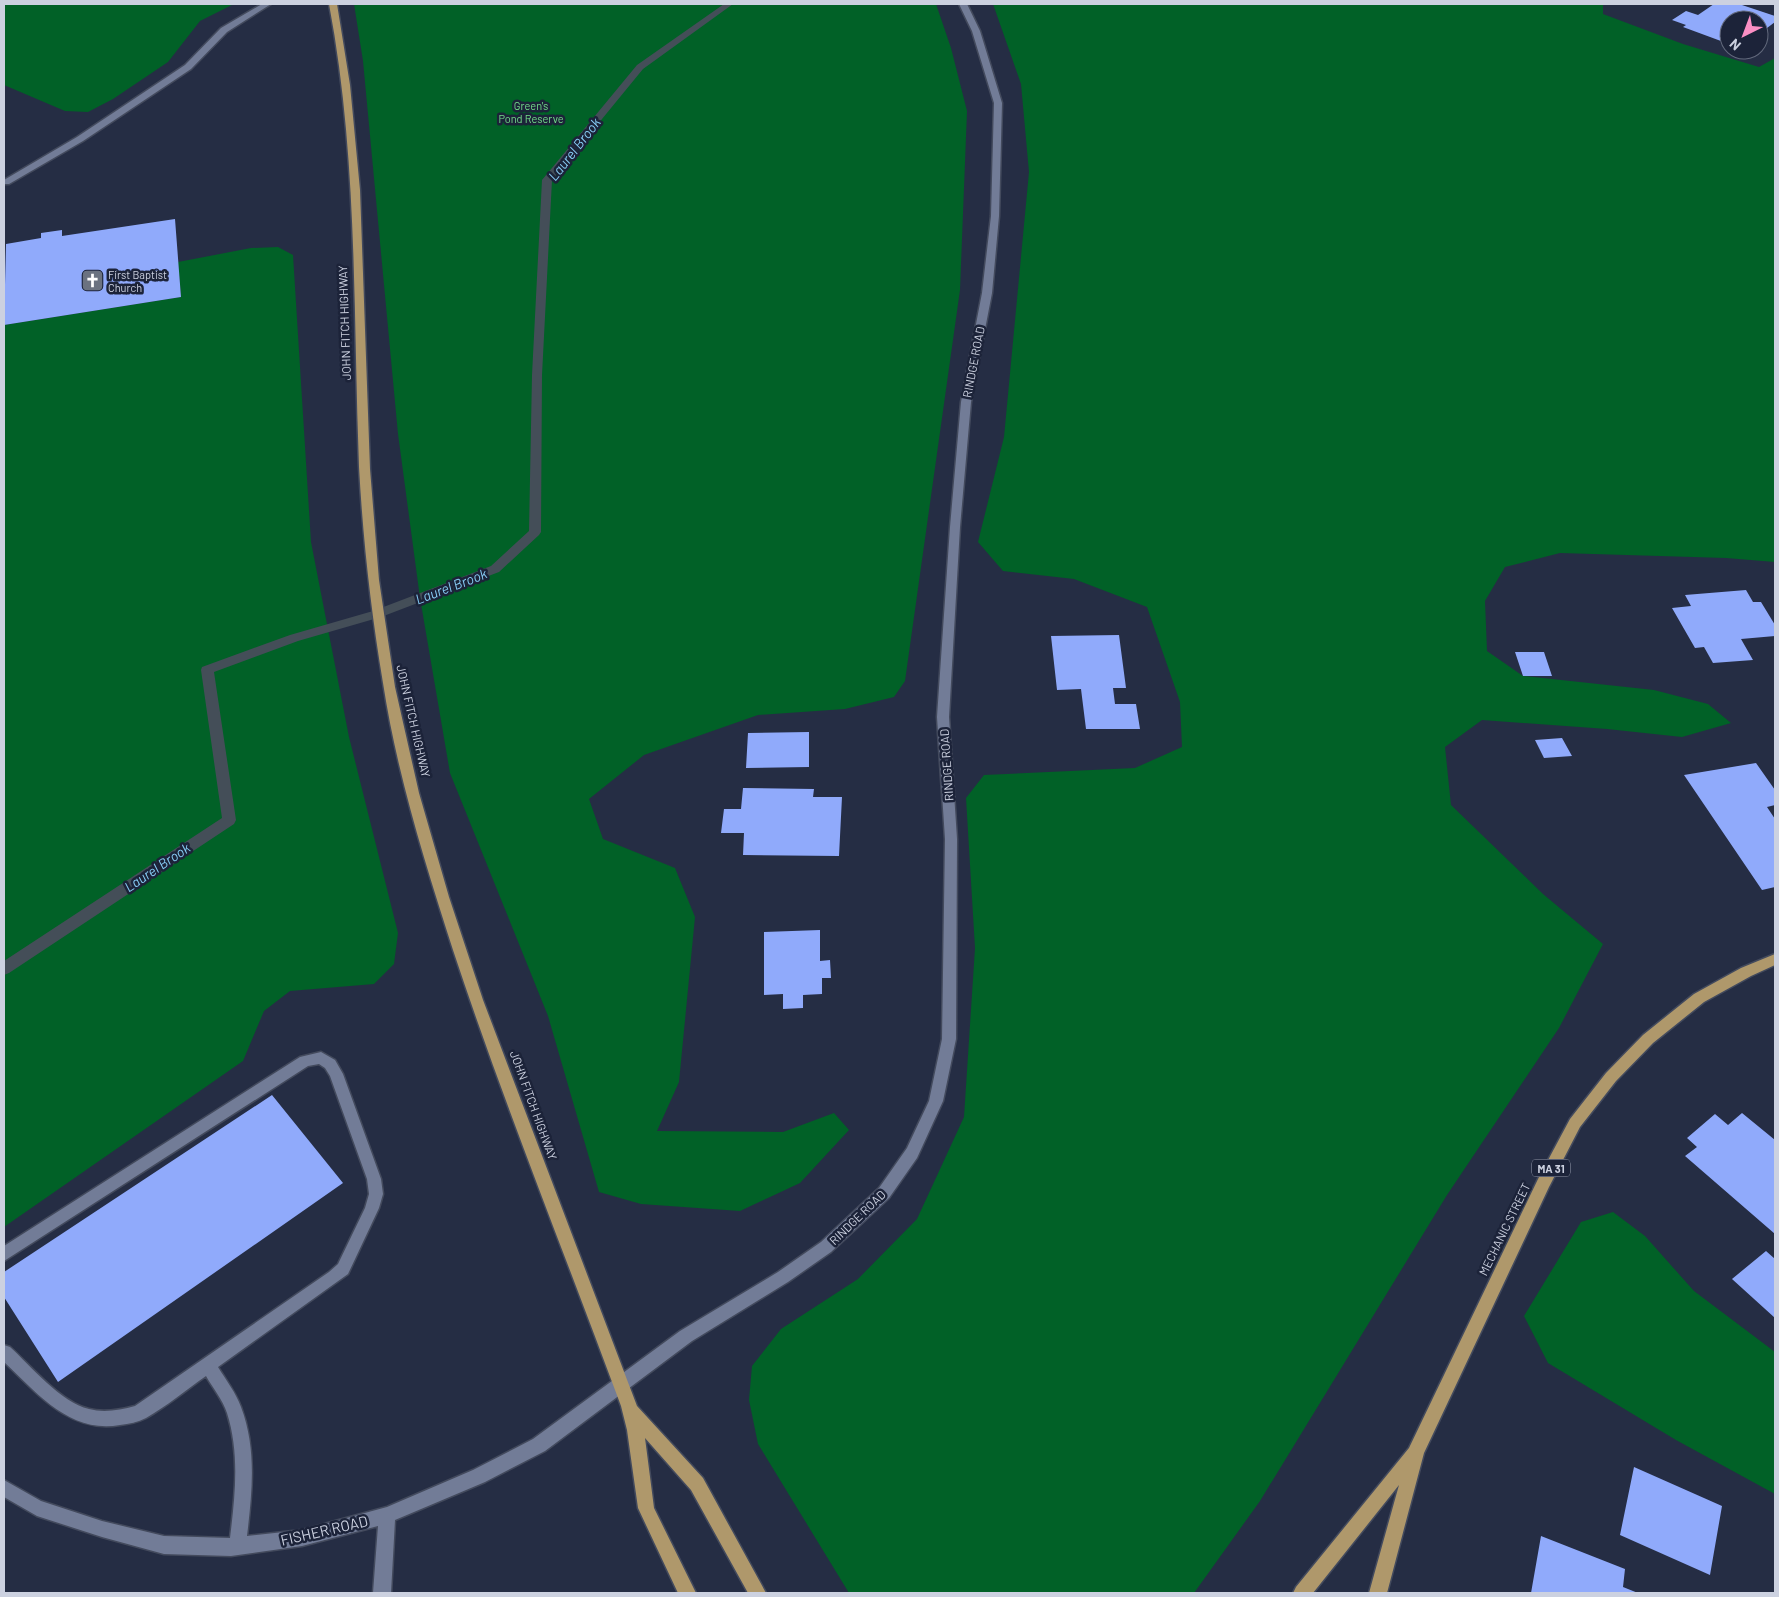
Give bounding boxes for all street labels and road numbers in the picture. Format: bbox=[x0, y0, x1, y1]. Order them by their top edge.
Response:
street label: JOHN FITCH HIGHWAY bbox=[335, 265, 353, 381]
street label: RINDGE ROAD bbox=[959, 325, 987, 399]
street label: JOHN FITCH HIGHWAY bbox=[394, 663, 434, 779]
street label: RINDGE ROAD bbox=[936, 728, 956, 802]
street label: JOHN FITCH HIGHWAY bbox=[508, 1049, 560, 1162]
road number: MA 31 bbox=[1532, 1160, 1570, 1176]
street label: MECHANIC STREET bbox=[1475, 1180, 1533, 1278]
street label: RINDGE ROAD bbox=[826, 1187, 888, 1247]
street label: FISHER ROAD bbox=[279, 1511, 369, 1549]

